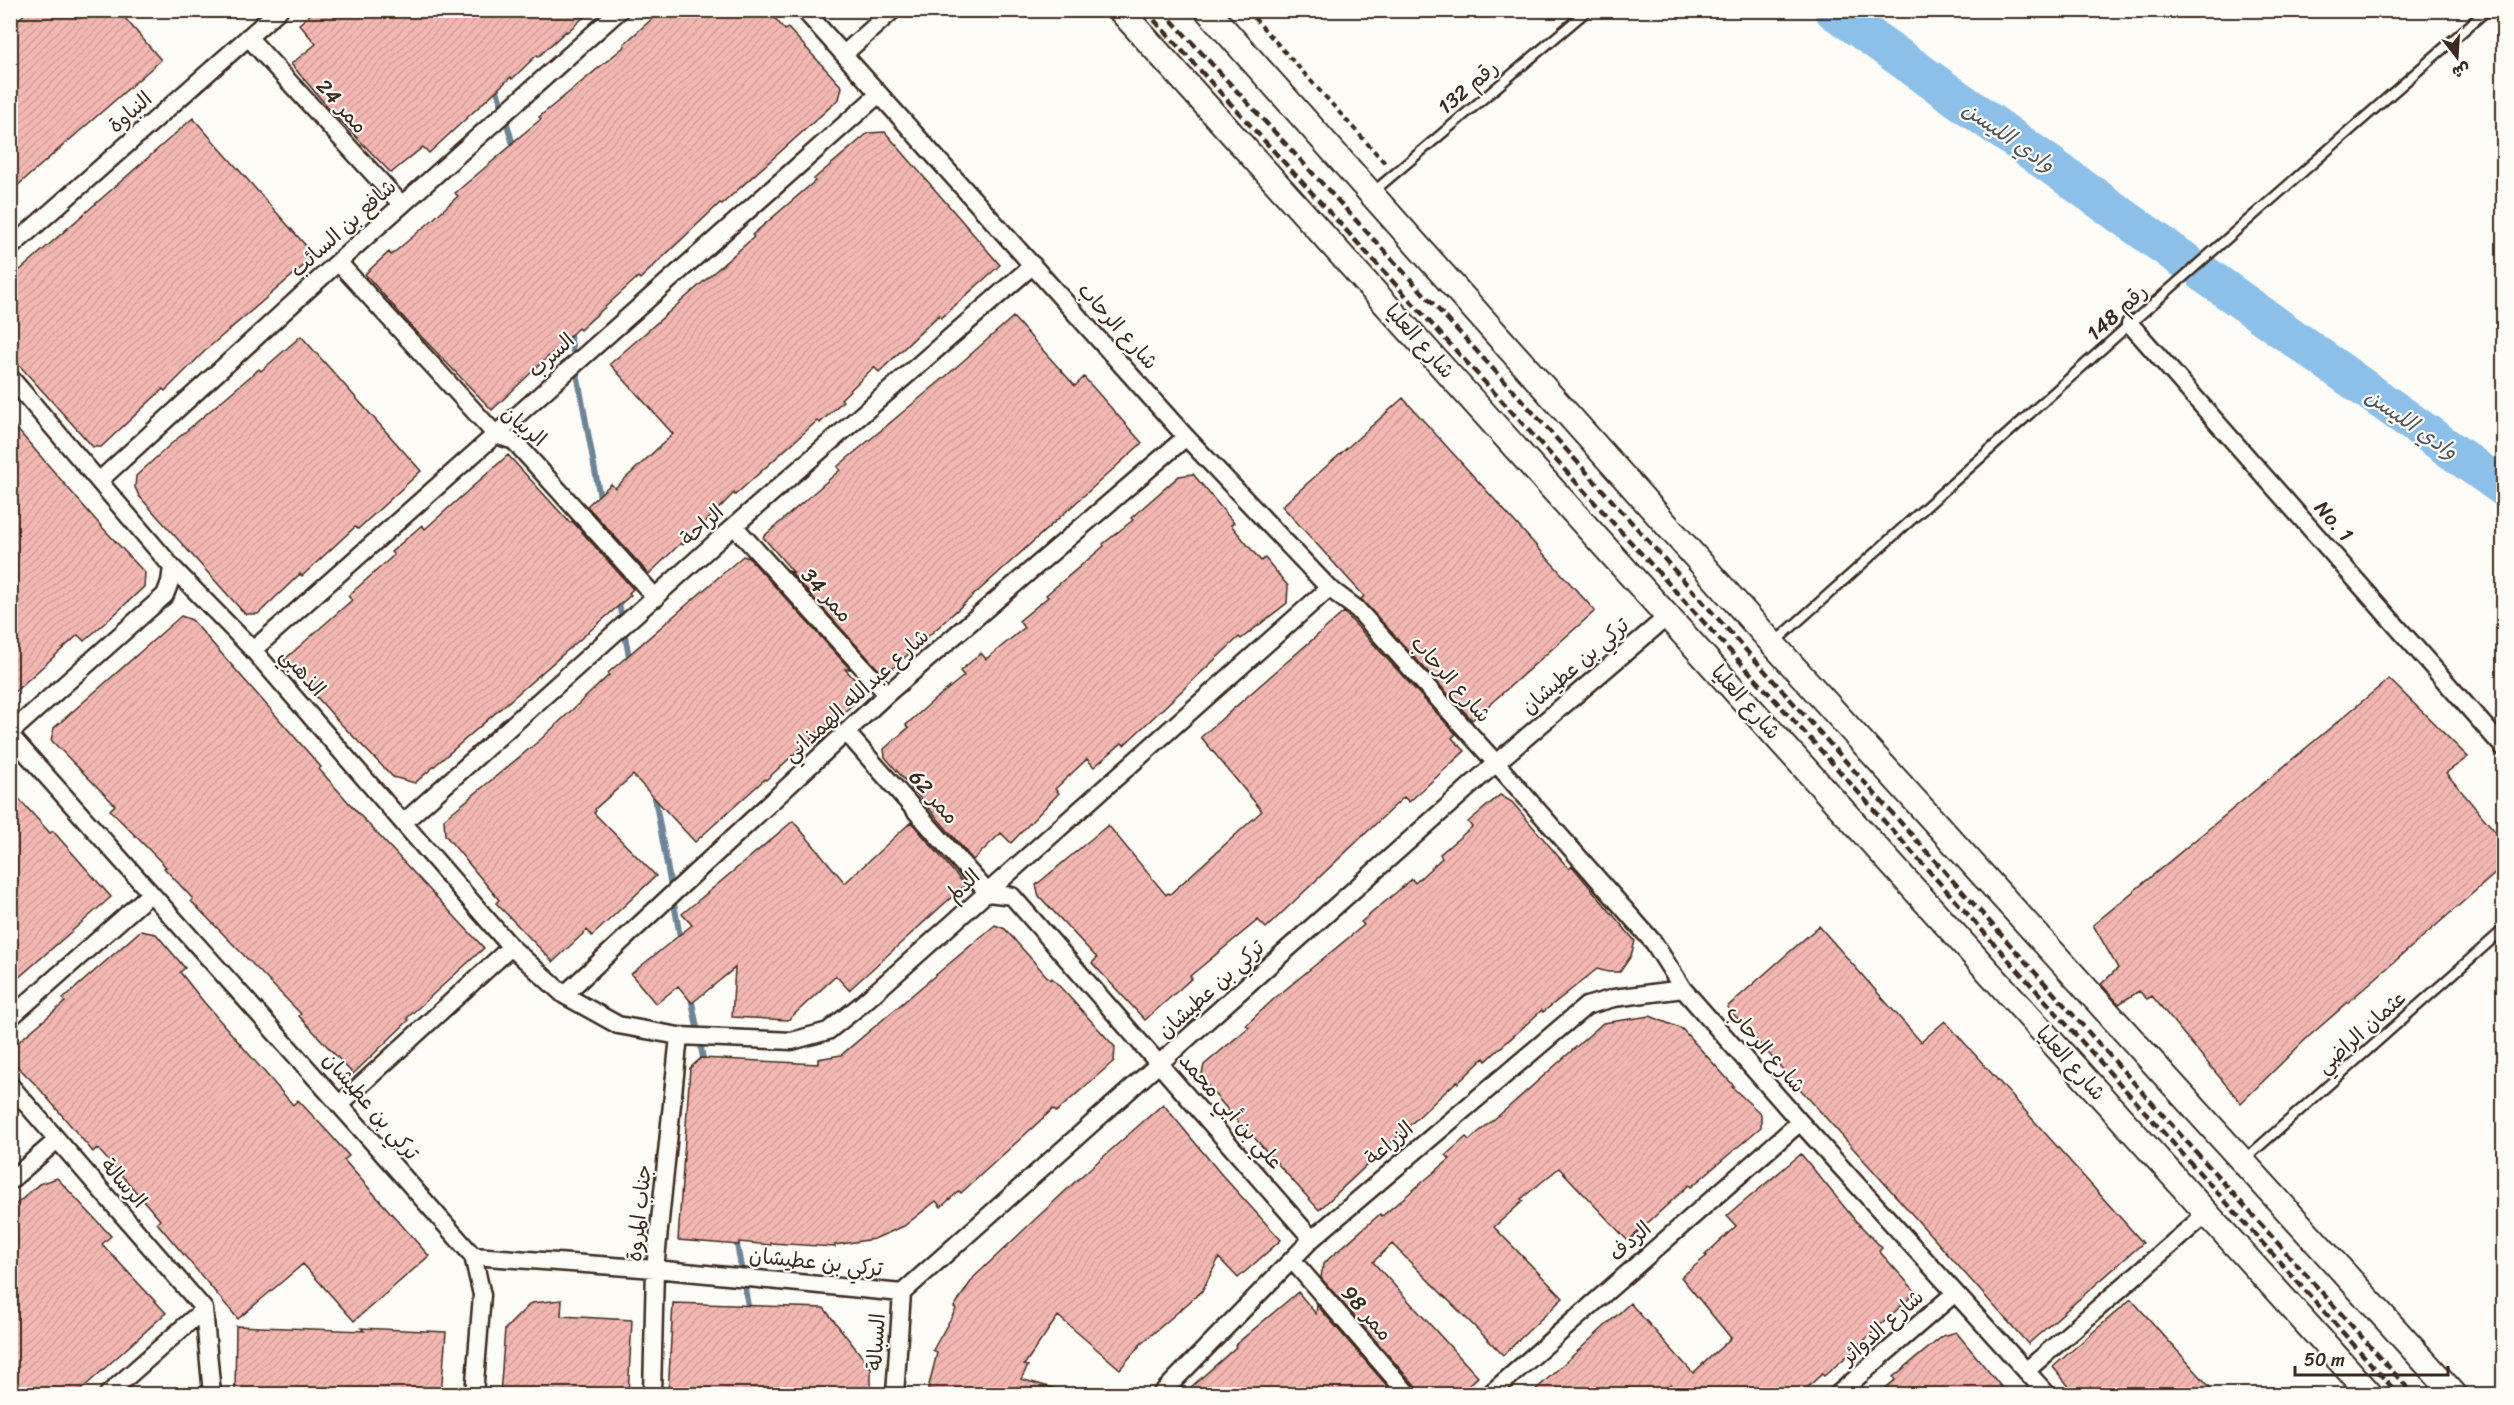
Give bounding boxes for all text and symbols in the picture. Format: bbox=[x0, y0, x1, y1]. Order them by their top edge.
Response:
north arrow bbox=[2427, 27, 2487, 87]
street label: رقم 132 bbox=[1429, 50, 1507, 124]
text: ش bbox=[2449, 54, 2474, 87]
street label: ممر 24 bbox=[306, 69, 378, 143]
street label: النباوة bbox=[99, 81, 161, 143]
water label: وادي الليسن bbox=[1954, 90, 2063, 183]
street label: شافع بن السائب bbox=[280, 169, 406, 287]
street label: شارع الرحاب bbox=[1068, 273, 1168, 379]
street label: رقم 148 bbox=[2077, 273, 2157, 351]
street label: شارع العليا bbox=[1375, 294, 1465, 388]
street label: السرب bbox=[518, 323, 584, 387]
water label: وادي الليسن bbox=[2357, 377, 2466, 470]
street label: الربيان bbox=[492, 395, 556, 457]
street label: No. 1 bbox=[2305, 491, 2363, 551]
street label: الراحة bbox=[671, 494, 733, 556]
street label: ممر 34 bbox=[791, 558, 863, 632]
street label: تركي بن عطيشان bbox=[1512, 607, 1639, 724]
street label: شارع عبدالله الهمذاني bbox=[774, 618, 938, 772]
street label: شارع الرحاب bbox=[1401, 626, 1501, 732]
street label: الذهبي bbox=[270, 638, 336, 706]
street label: شارع العليا bbox=[1701, 655, 1791, 749]
street label: ممر 62 bbox=[899, 761, 969, 833]
street label: الدلم bbox=[937, 859, 989, 911]
street label: تركي بن عطيشان bbox=[1148, 929, 1274, 1048]
street label: عثمان الراضي bbox=[2307, 980, 2415, 1084]
street label: شارع الرحاب bbox=[1716, 996, 1816, 1102]
street label: شارع العليا bbox=[2026, 1016, 2116, 1110]
street label: تركي بن عطيشان bbox=[313, 1043, 430, 1170]
street label: علي بن أبي محمد bbox=[1169, 1044, 1293, 1178]
street label: الزراعة bbox=[1356, 1111, 1422, 1175]
street label: الرسالة bbox=[91, 1149, 157, 1217]
street label: جناب المروة bbox=[615, 1162, 663, 1264]
street label: الردف bbox=[1599, 1211, 1661, 1271]
street label: تركي بن عطيشان bbox=[747, 1236, 886, 1288]
street label: ممر 98 bbox=[1331, 1276, 1403, 1350]
street label: شارع الدوائر bbox=[1829, 1279, 1933, 1376]
street label: السبالة bbox=[855, 1312, 897, 1372]
scale bar bbox=[2295, 1339, 2448, 1377]
text: 50 m bbox=[2304, 1344, 2345, 1376]

